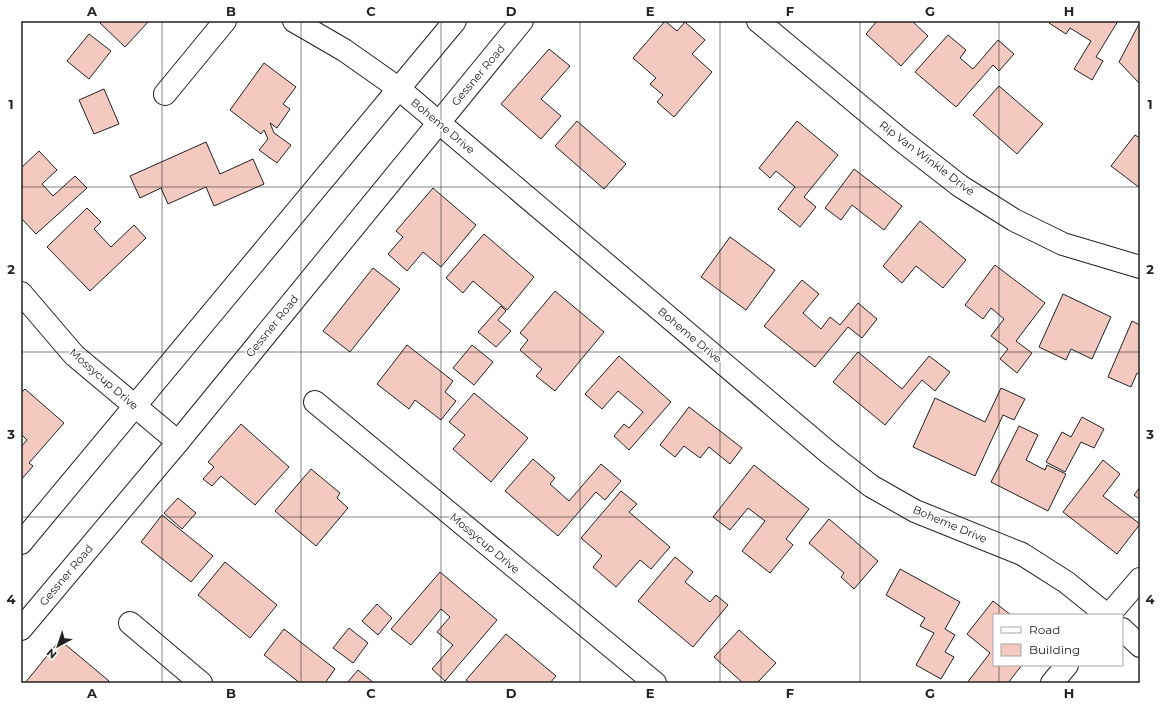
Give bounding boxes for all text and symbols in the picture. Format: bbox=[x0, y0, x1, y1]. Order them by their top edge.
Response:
text: A bbox=[86, 3, 98, 19]
text: B bbox=[226, 3, 236, 19]
text: C bbox=[366, 3, 376, 19]
text: D bbox=[506, 3, 517, 19]
text: E bbox=[646, 3, 655, 19]
text: F bbox=[786, 3, 794, 19]
text: G bbox=[925, 3, 935, 19]
text: H bbox=[1064, 3, 1074, 19]
street label: Gessner Road bbox=[448, 41, 508, 109]
street label: Boheme Drive bbox=[408, 95, 478, 157]
text: 1 bbox=[8, 96, 14, 112]
text: 1 bbox=[1147, 96, 1153, 112]
street label: Rip Van Winkle Drive bbox=[877, 118, 978, 199]
text: 2 bbox=[7, 261, 15, 277]
text: 2 bbox=[1146, 261, 1154, 277]
street label: Gessner Road bbox=[243, 292, 301, 360]
street label: Boheme Drive bbox=[655, 304, 725, 366]
street label: Mossycup Drive bbox=[67, 345, 142, 413]
text: 3 bbox=[6, 426, 15, 442]
text: 3 bbox=[1145, 426, 1154, 442]
street label: Boheme Drive bbox=[911, 502, 990, 546]
street label: Mossycup Drive bbox=[447, 510, 523, 576]
street label: Gessner Road bbox=[36, 541, 96, 609]
text: 4 bbox=[7, 591, 16, 607]
text: 4 bbox=[1146, 591, 1155, 607]
legend bbox=[993, 614, 1123, 666]
text: Road bbox=[1029, 622, 1060, 637]
north arrow bbox=[38, 626, 78, 666]
text: Building bbox=[1029, 642, 1080, 657]
text: N bbox=[44, 645, 59, 662]
text: A bbox=[86, 685, 98, 701]
text: B bbox=[226, 685, 236, 701]
text: C bbox=[366, 685, 376, 701]
text: D bbox=[506, 685, 517, 701]
text: E bbox=[646, 685, 655, 701]
text: F bbox=[786, 685, 794, 701]
text: G bbox=[925, 685, 935, 701]
text: H bbox=[1064, 685, 1074, 701]

